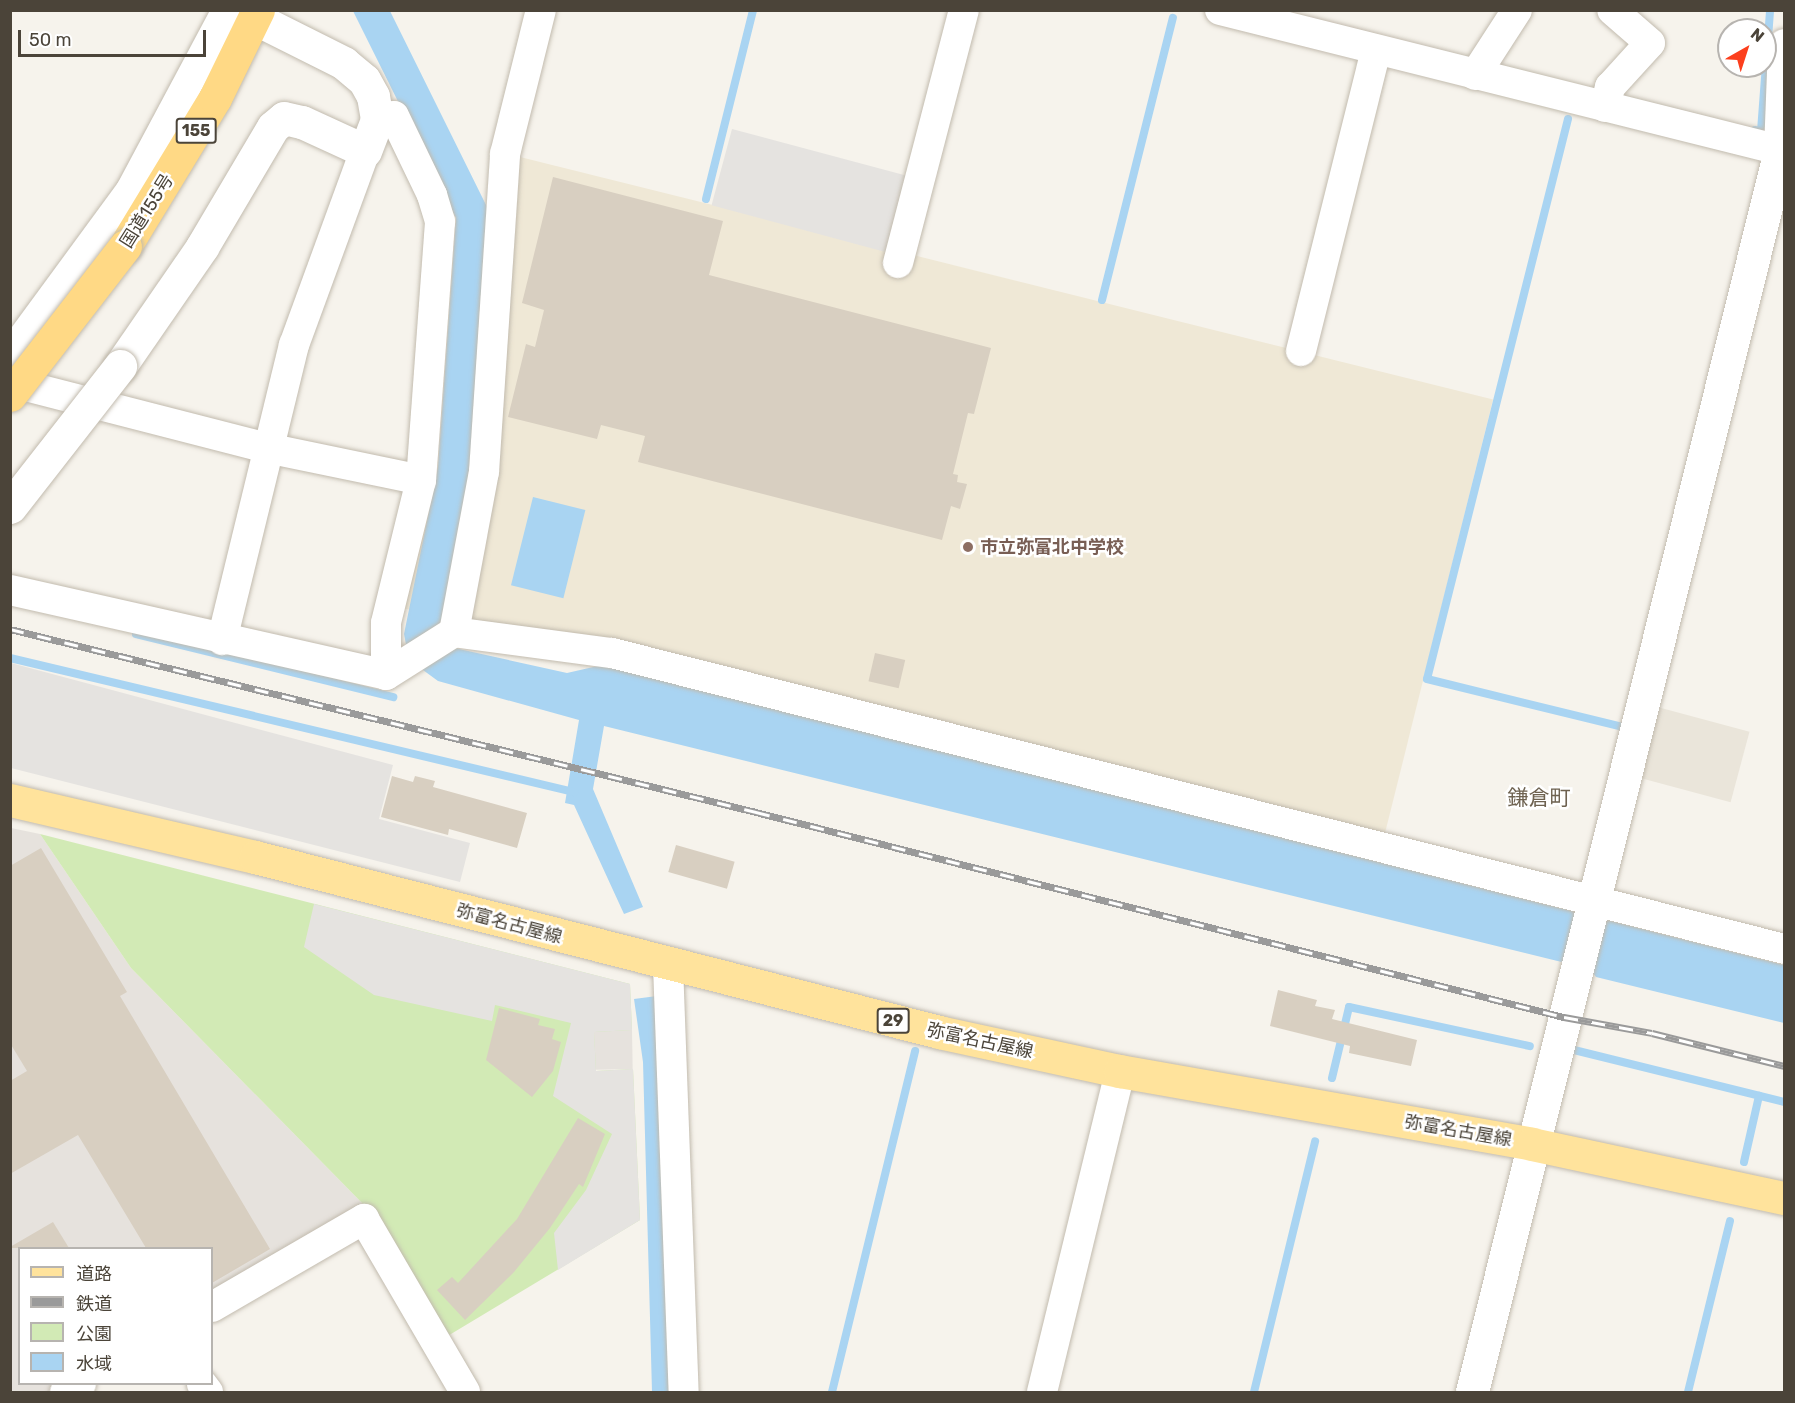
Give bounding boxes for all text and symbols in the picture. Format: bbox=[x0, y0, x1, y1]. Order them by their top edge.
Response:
scale bar bbox=[21, 18, 208, 56]
north arrow bbox=[1717, 18, 1777, 78]
text: N bbox=[1747, 24, 1768, 46]
text: 50 m bbox=[29, 29, 72, 51]
road number: 155 bbox=[175, 118, 217, 144]
street label: 国道155号 bbox=[116, 170, 178, 252]
place label: 市立弥富北中学校 bbox=[980, 536, 1124, 558]
marker: 市立弥富北中学校 bbox=[961, 540, 975, 554]
district label: 鎌倉町 bbox=[1508, 785, 1570, 811]
street label: 弥富名古屋線 bbox=[454, 900, 564, 948]
road number: 29 bbox=[876, 1008, 910, 1034]
street label: 弥富名古屋線 bbox=[925, 1019, 1035, 1063]
street label: 弥富名古屋線 bbox=[1403, 1111, 1513, 1151]
legend bbox=[18, 1247, 213, 1385]
text: 道路 bbox=[76, 1263, 112, 1285]
text: 鉄道 bbox=[76, 1293, 112, 1315]
text: 公園 bbox=[76, 1323, 112, 1345]
text: 水域 bbox=[76, 1353, 112, 1375]

